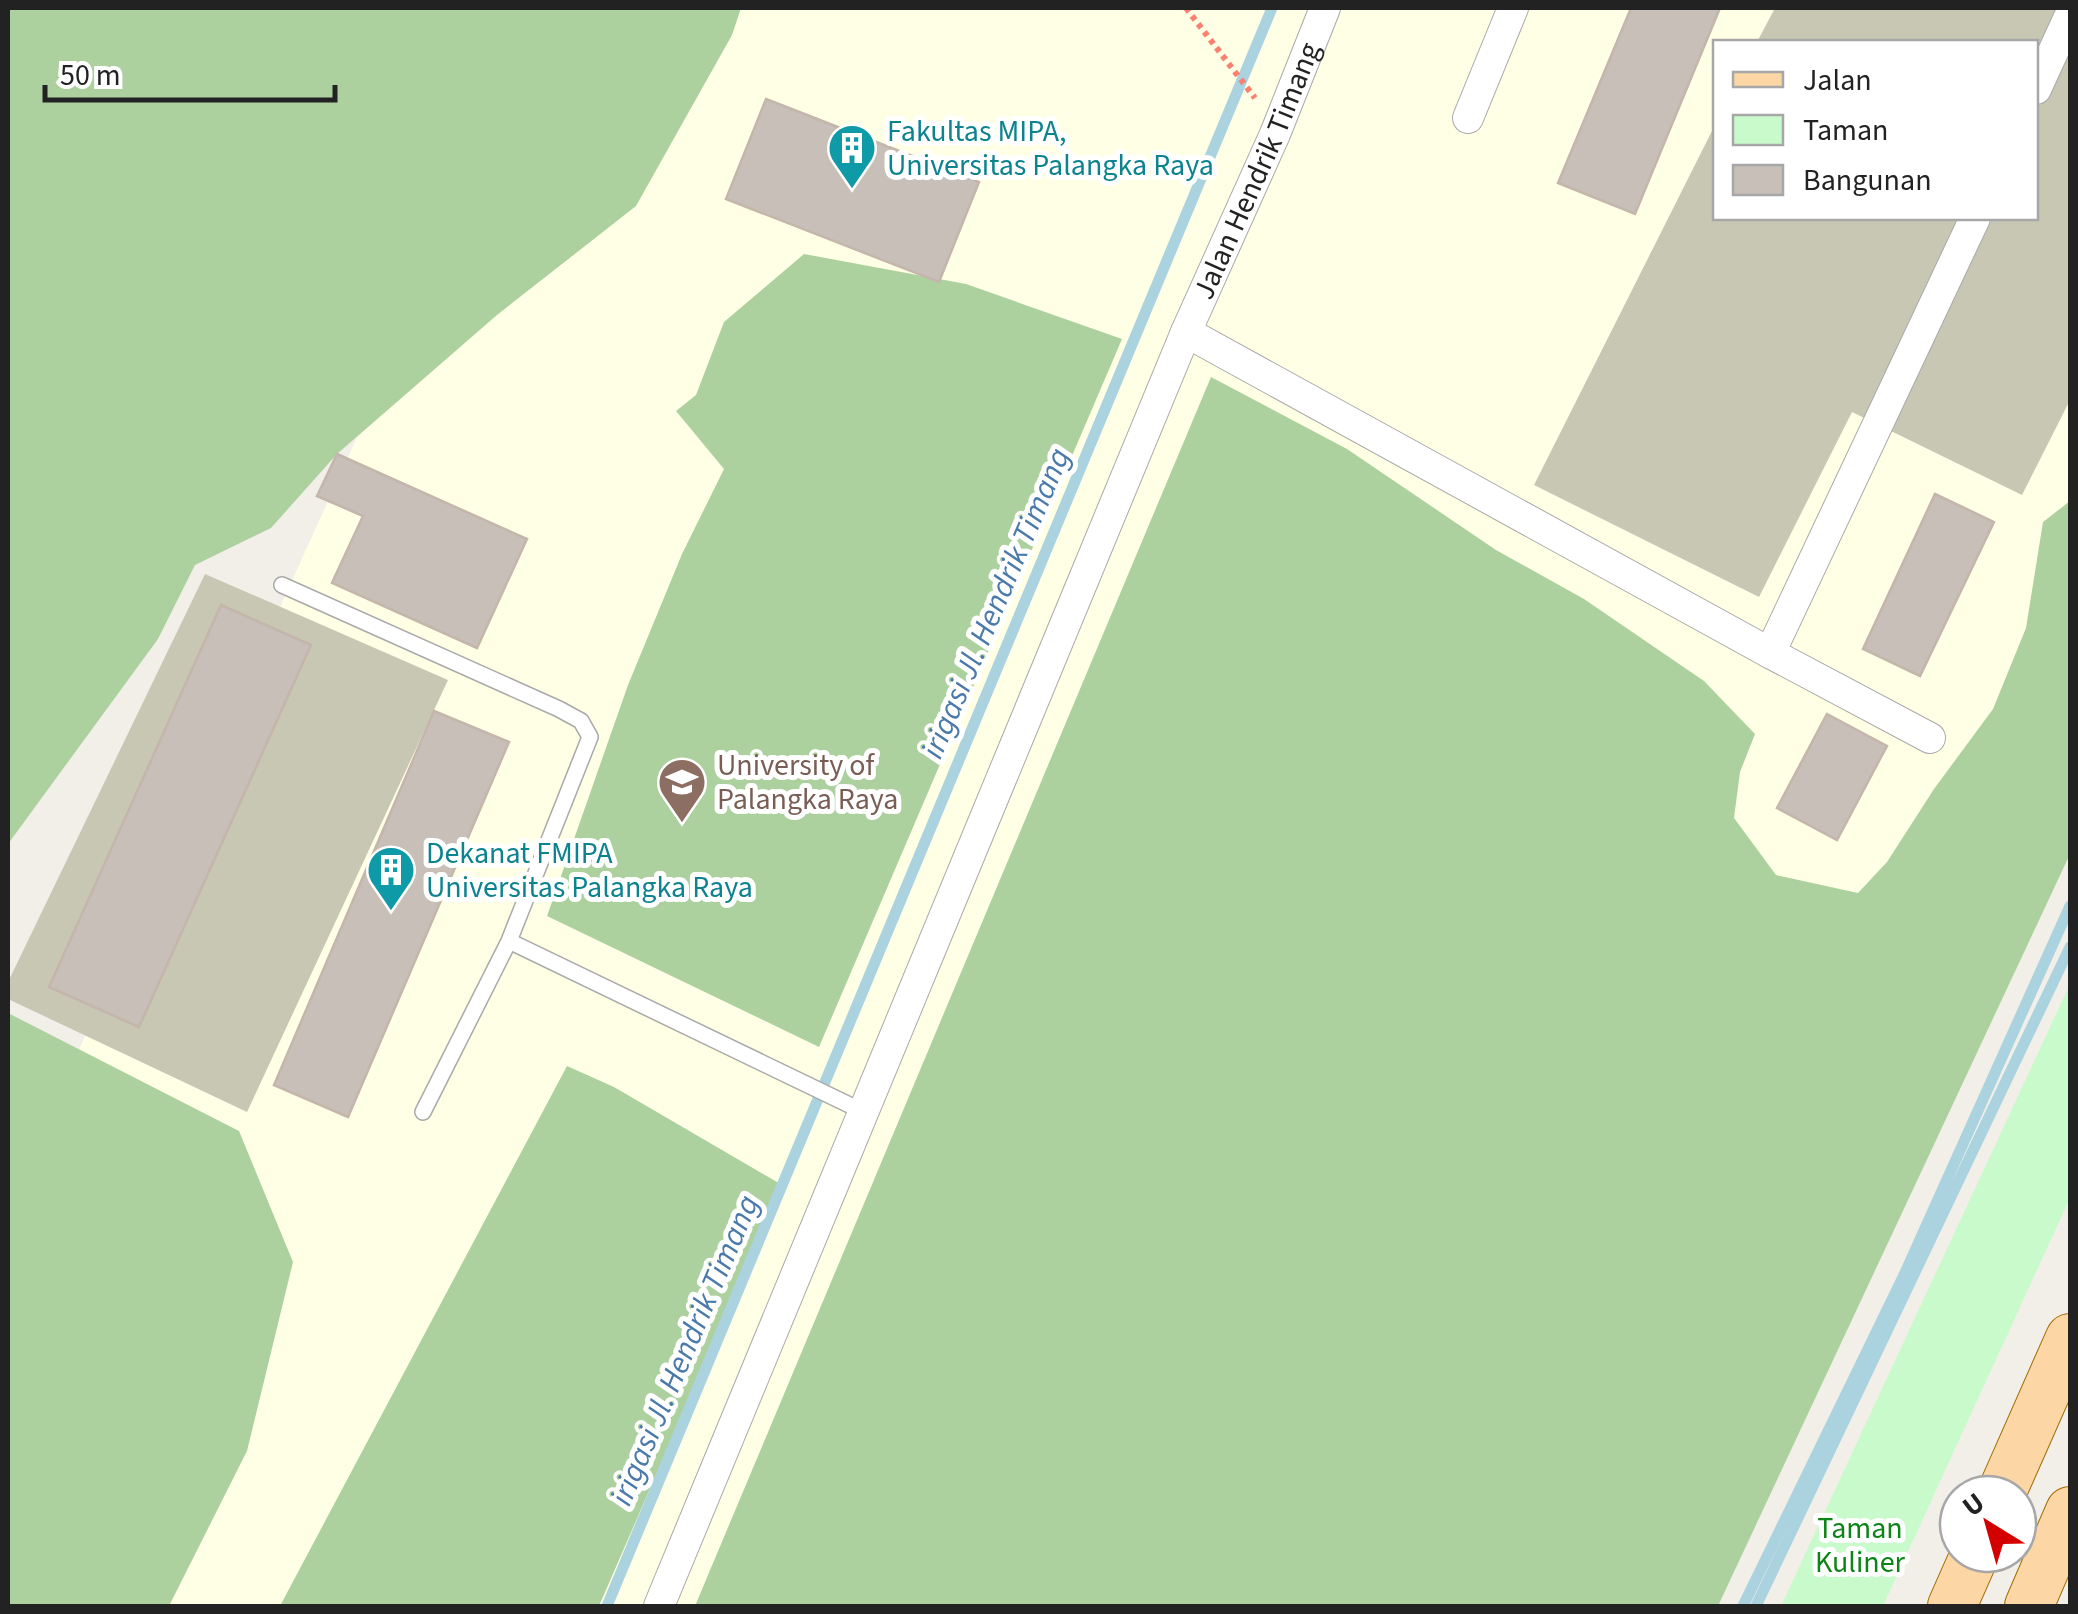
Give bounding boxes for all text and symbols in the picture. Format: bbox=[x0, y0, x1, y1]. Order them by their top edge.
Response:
street label: Jalan Hendrik Timang bbox=[1183, 36, 1331, 306]
scale bar bbox=[45, 40, 335, 102]
legend bbox=[1713, 40, 2038, 220]
text: 50 m bbox=[60, 54, 121, 97]
text: Jalan bbox=[1803, 59, 1872, 102]
text: Taman bbox=[1803, 109, 1888, 152]
place label: Fakultas MIPA, Universitas Palangka Raya bbox=[887, 110, 1214, 187]
building icon: Fakultas MIPA, Universitas Palangka Raya bbox=[826, 122, 878, 190]
text: Bangunan bbox=[1803, 159, 1932, 202]
water label: irigasi Jl. Hendrik Timang bbox=[910, 441, 1082, 766]
place label: University of Palangka Raya bbox=[717, 744, 898, 821]
school or university icon: University of Palangka Raya bbox=[656, 756, 708, 824]
place label: Dekanat FMIPA Universitas Palangka Raya bbox=[426, 832, 753, 909]
building icon: Dekanat FMIPA Universitas Palangka Raya bbox=[365, 844, 417, 912]
water label: irigasi Jl. Hendrik Timang bbox=[599, 1188, 771, 1513]
north arrow bbox=[1938, 1474, 2038, 1574]
text: U bbox=[1954, 1483, 1993, 1526]
park label: Taman Kuliner bbox=[1815, 1507, 1906, 1584]

